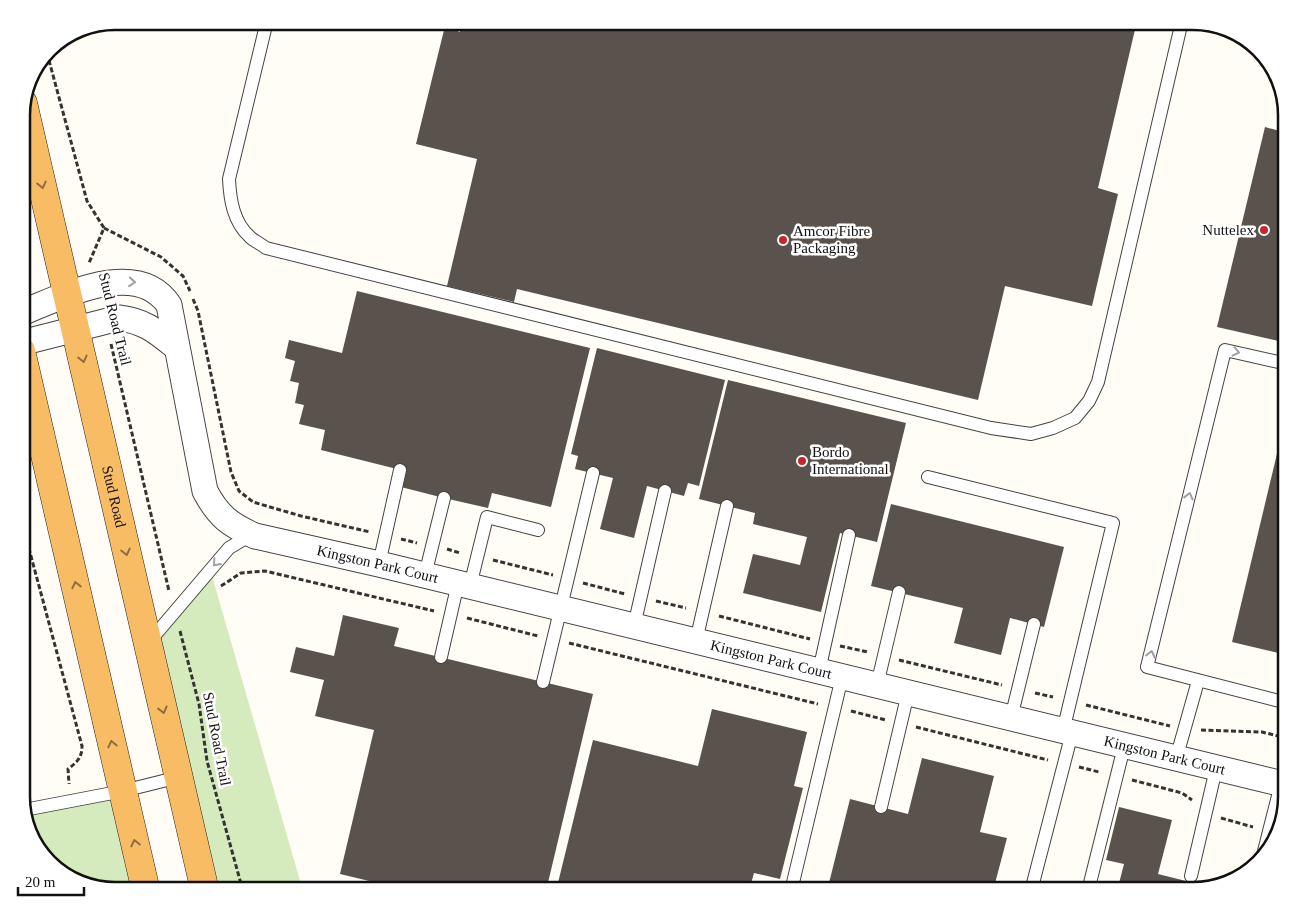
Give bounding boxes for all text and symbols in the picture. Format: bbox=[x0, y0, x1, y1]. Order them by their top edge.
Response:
one-way arrow bbox=[36, 180, 47, 189]
place label: Nuttelex bbox=[1202, 222, 1254, 238]
place label: Amcor Fibre Packaging bbox=[793, 223, 870, 256]
marker: Nuttelex bbox=[1258, 224, 1270, 236]
marker: Amcor Fibre Packaging bbox=[777, 234, 789, 246]
street label: Stud Road Trail bbox=[96, 271, 134, 367]
one-way arrow bbox=[128, 277, 136, 288]
one-way arrow bbox=[1232, 346, 1241, 357]
one-way arrow bbox=[77, 355, 88, 364]
place label: Bordo International bbox=[812, 444, 889, 477]
marker: Bordo International bbox=[796, 455, 808, 467]
street label: Stud Road bbox=[99, 464, 129, 530]
one-way arrow bbox=[1183, 491, 1194, 500]
street label: Kingston Park Court bbox=[315, 542, 441, 586]
one-way arrow bbox=[120, 547, 131, 556]
one-way arrow bbox=[213, 557, 222, 566]
one-way arrow bbox=[71, 581, 82, 590]
street label: Kingston Park Court bbox=[709, 637, 834, 682]
one-way arrow bbox=[1145, 650, 1155, 658]
street label: Stud Road Trail bbox=[200, 691, 234, 787]
one-way arrow bbox=[157, 706, 168, 715]
street label: Kingston Park Court bbox=[1102, 733, 1228, 778]
one-way arrow bbox=[107, 739, 118, 748]
one-way arrow bbox=[130, 839, 141, 848]
scale bar bbox=[18, 864, 84, 896]
text: 20 m bbox=[25, 874, 56, 890]

